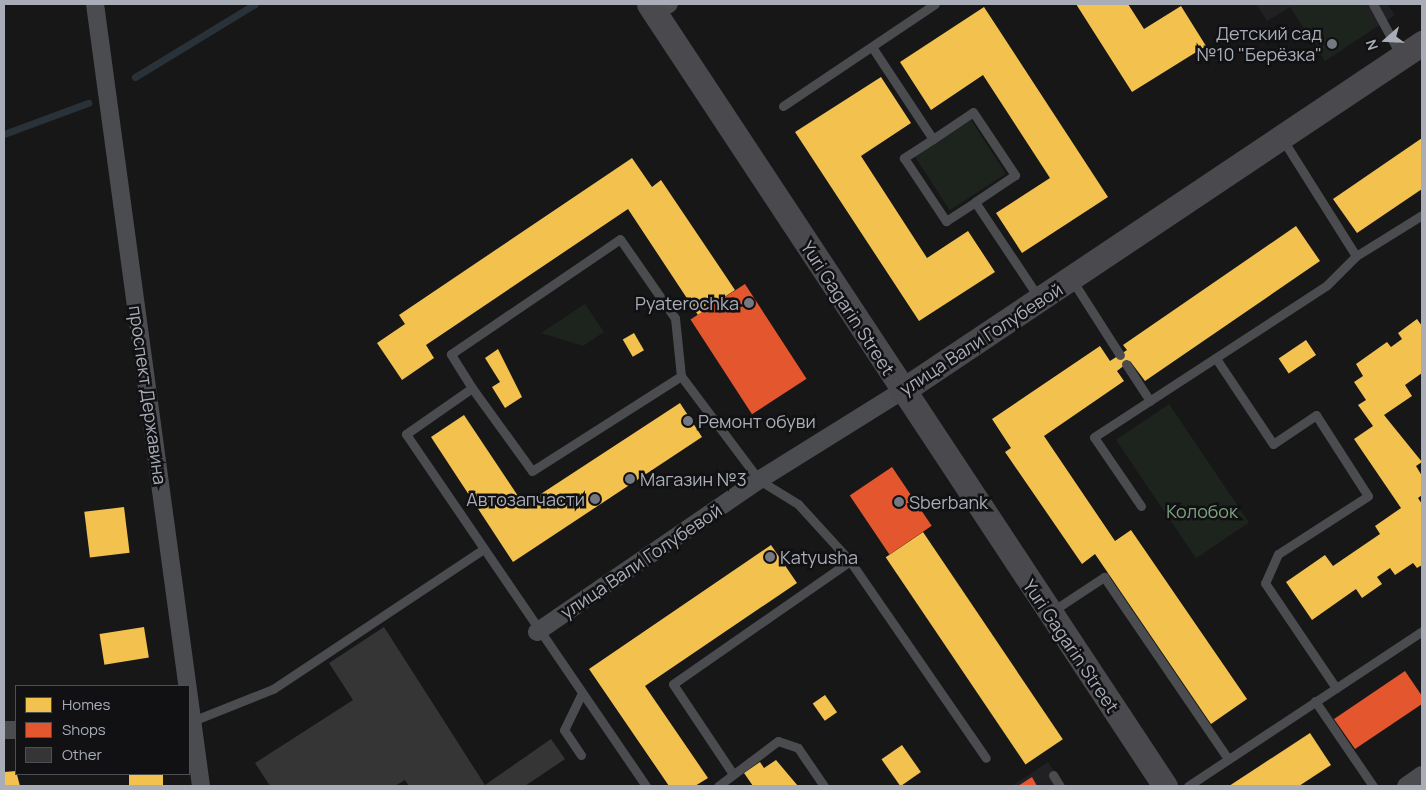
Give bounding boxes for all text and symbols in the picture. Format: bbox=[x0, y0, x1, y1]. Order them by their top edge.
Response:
north arrow bbox=[1361, 15, 1411, 65]
place label: Детский cад №10 "Берёзка" bbox=[1196, 23, 1322, 66]
text: N bbox=[1361, 37, 1382, 53]
marker: Детский cад №10 "Берёзка" bbox=[1326, 38, 1338, 50]
street label: Yuri Gagarin Street bbox=[797, 237, 899, 379]
street label: улица Вали Голубевой bbox=[896, 278, 1066, 400]
place label: Pyaterochka bbox=[635, 292, 739, 314]
marker: Pyaterochka bbox=[743, 297, 755, 309]
street label: проспект Державина bbox=[125, 304, 171, 486]
place label: Ремонт обуви bbox=[698, 410, 816, 432]
marker: Ремонт обуви bbox=[682, 415, 694, 427]
place label: Магазин №3 bbox=[640, 468, 747, 490]
marker: Магазин №3 bbox=[624, 473, 636, 485]
place label: Автозапчасти bbox=[466, 488, 585, 510]
place label: Sberbank bbox=[909, 491, 988, 513]
marker: Автозапчасти bbox=[589, 493, 601, 505]
marker: Sberbank bbox=[893, 496, 905, 508]
street label: улица Вали Голубевой bbox=[556, 499, 726, 623]
park label: Колобок bbox=[1166, 500, 1238, 522]
place label: Katyusha bbox=[780, 546, 858, 568]
marker: Katyusha bbox=[764, 551, 776, 563]
street label: Yuri Gagarin Street bbox=[1019, 576, 1123, 716]
legend bbox=[15, 685, 190, 775]
text: Homes bbox=[62, 694, 110, 715]
text: Shops bbox=[62, 719, 106, 740]
text: Other bbox=[62, 744, 102, 765]

